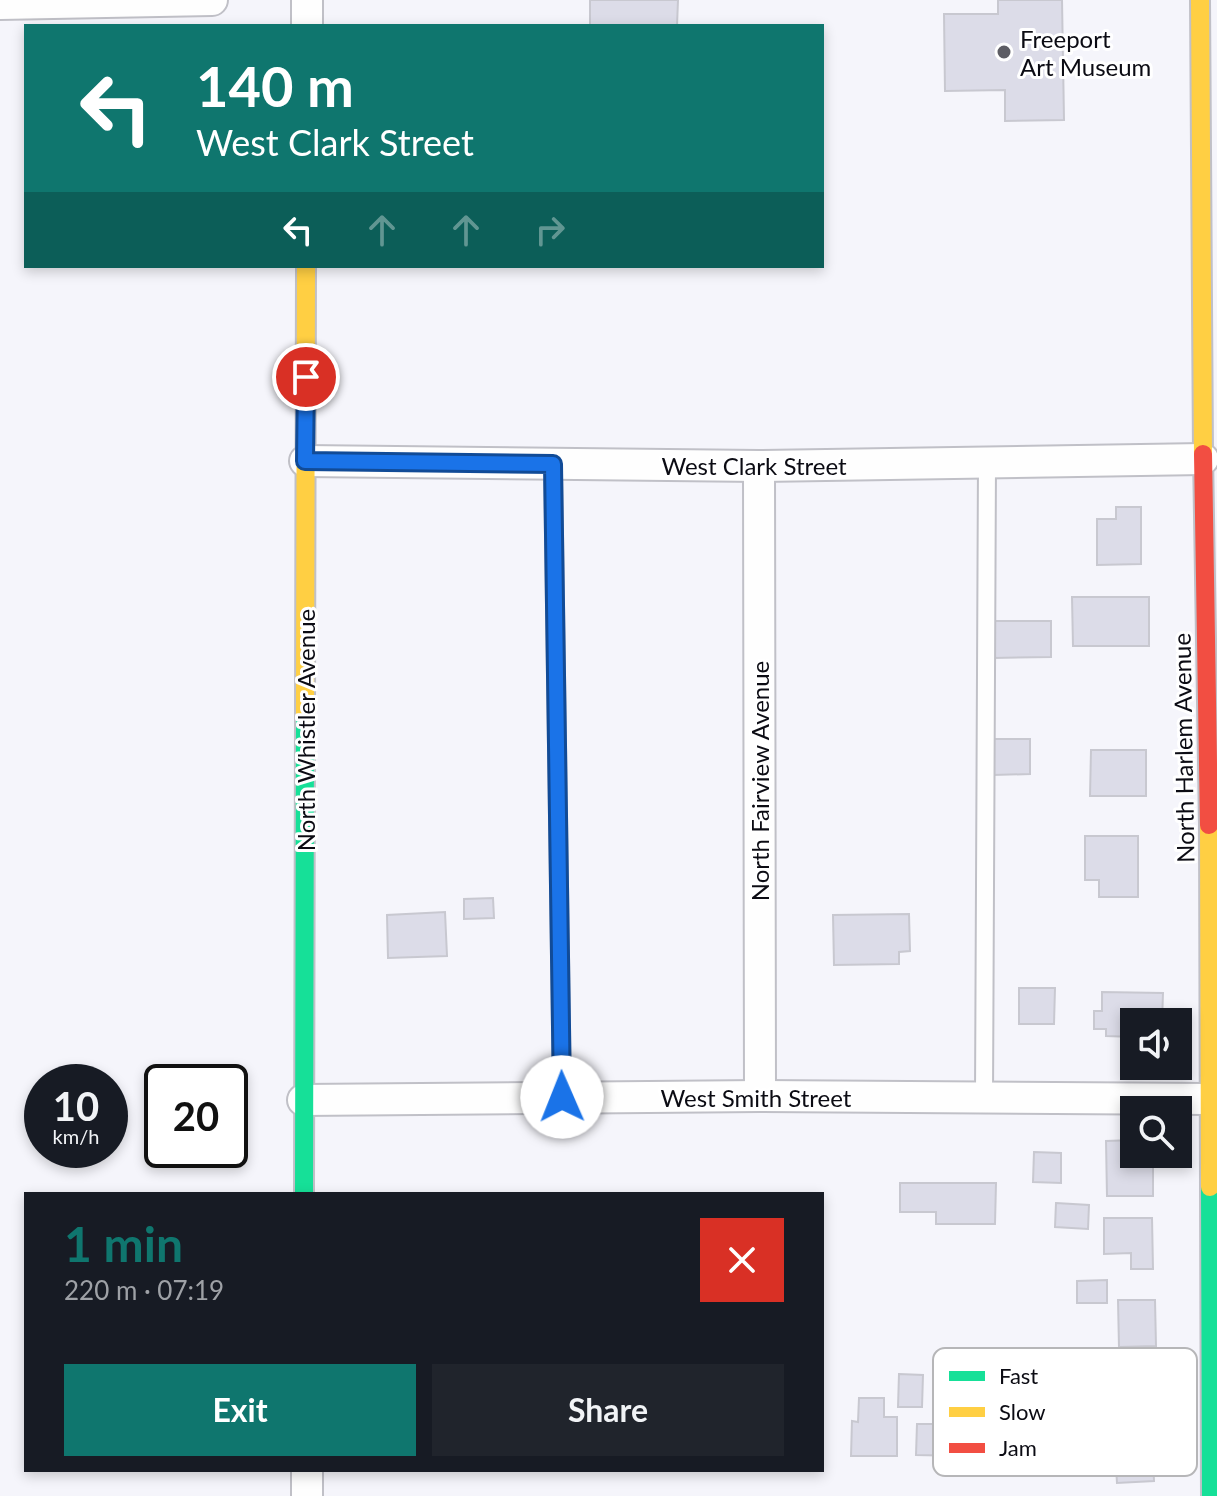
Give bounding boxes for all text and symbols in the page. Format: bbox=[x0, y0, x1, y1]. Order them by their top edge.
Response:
place label: Freeport Art Museum bbox=[1020, 24, 1151, 81]
marker: Freeport Art Museum bbox=[995, 43, 1013, 61]
text: 140 m bbox=[196, 52, 354, 119]
icon: left bbox=[64, 56, 168, 160]
text: West Clark Street bbox=[196, 120, 474, 164]
icon: left bbox=[276, 208, 320, 252]
icon: ahead bbox=[360, 208, 404, 252]
icon: ahead bbox=[444, 208, 488, 252]
icon: right bbox=[528, 208, 572, 252]
pin bbox=[272, 343, 340, 411]
icon: arrive bbox=[284, 355, 328, 399]
street label: West Clark Street bbox=[661, 451, 847, 480]
street label: North Whistler Avenue bbox=[291, 609, 320, 851]
street label: North Harlem Avenue bbox=[1166, 633, 1200, 863]
street label: North Fairview Avenue bbox=[745, 661, 774, 901]
map controls bbox=[1120, 1008, 1192, 1168]
button: sound bbox=[1120, 1008, 1192, 1080]
position arrow bbox=[520, 1055, 604, 1139]
speed limit sign: 20 bbox=[144, 1064, 248, 1168]
text: 10 bbox=[53, 1082, 99, 1130]
street label: West Smith Street bbox=[661, 1083, 852, 1112]
button: search bbox=[1120, 1096, 1192, 1168]
text: km/h bbox=[53, 1124, 99, 1148]
text: 1 min bbox=[64, 1215, 183, 1272]
button: close bbox=[700, 1218, 784, 1302]
text: 220 m · 07:19 bbox=[64, 1274, 224, 1306]
legend bbox=[933, 1348, 1197, 1476]
text: Fast bbox=[999, 1362, 1038, 1389]
button: Exit bbox=[64, 1364, 416, 1456]
button: Share bbox=[432, 1364, 784, 1456]
text: Slow bbox=[999, 1398, 1046, 1425]
text: Jam bbox=[999, 1434, 1037, 1461]

